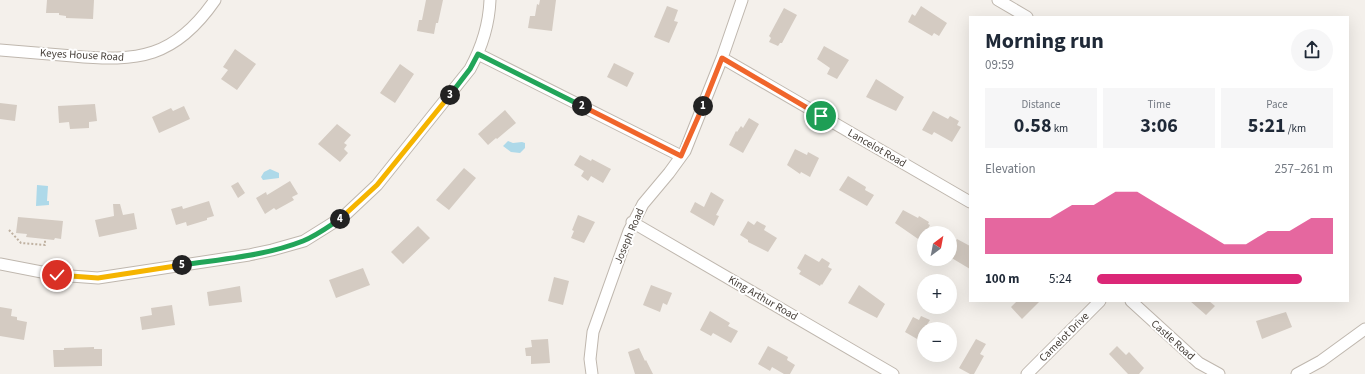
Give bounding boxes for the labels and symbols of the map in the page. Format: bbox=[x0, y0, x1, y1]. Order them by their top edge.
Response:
street label: Keyes House Road bbox=[40, 45, 124, 65]
pin: 3 bbox=[440, 85, 460, 105]
pin: 2 bbox=[572, 96, 592, 116]
pin: 1 bbox=[693, 96, 713, 116]
pin bbox=[804, 99, 838, 133]
street label: Lancelot Road bbox=[845, 125, 909, 171]
street label: Joseph Road bbox=[611, 206, 647, 266]
pin: 4 bbox=[330, 209, 350, 229]
north arrow bbox=[917, 226, 957, 266]
pin: 5 bbox=[172, 255, 192, 275]
pin bbox=[40, 258, 74, 292]
street label: King Arthur Road bbox=[726, 272, 800, 324]
street label: Camelot Drive bbox=[1036, 308, 1093, 365]
street label: Castle Road bbox=[1148, 316, 1198, 364]

